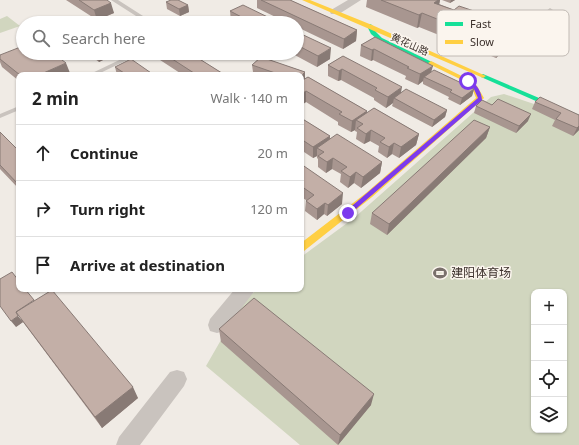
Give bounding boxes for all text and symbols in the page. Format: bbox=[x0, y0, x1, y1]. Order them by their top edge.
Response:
legend bbox=[437, 10, 569, 56]
search box bbox=[16, 16, 304, 60]
text: Fast bbox=[470, 16, 491, 31]
icon: search bbox=[30, 27, 52, 49]
text: Search here bbox=[62, 28, 145, 48]
street label: 黄花山路 bbox=[389, 29, 431, 59]
text: Slow bbox=[470, 34, 494, 49]
route start bbox=[459, 72, 477, 90]
text: 2 min bbox=[32, 87, 79, 110]
text: Walk · 140 m bbox=[210, 89, 288, 107]
icon: ahead bbox=[32, 142, 54, 164]
text: Continue bbox=[70, 143, 138, 163]
text: 20 m bbox=[258, 144, 288, 162]
icon: right bbox=[32, 198, 54, 220]
text: Turn right bbox=[70, 199, 145, 219]
text: 120 m bbox=[250, 200, 288, 218]
route end bbox=[339, 204, 357, 222]
icon: arrive bbox=[32, 254, 54, 276]
text: Arrive at destination bbox=[70, 255, 225, 275]
place label: 建阳体育场 bbox=[451, 264, 511, 281]
sports icon: 建阳体育场 bbox=[432, 265, 448, 281]
map controls bbox=[531, 289, 567, 433]
button: + bbox=[531, 289, 567, 325]
button: − bbox=[531, 325, 567, 361]
button: locate bbox=[531, 361, 567, 397]
button: layers bbox=[531, 397, 567, 433]

